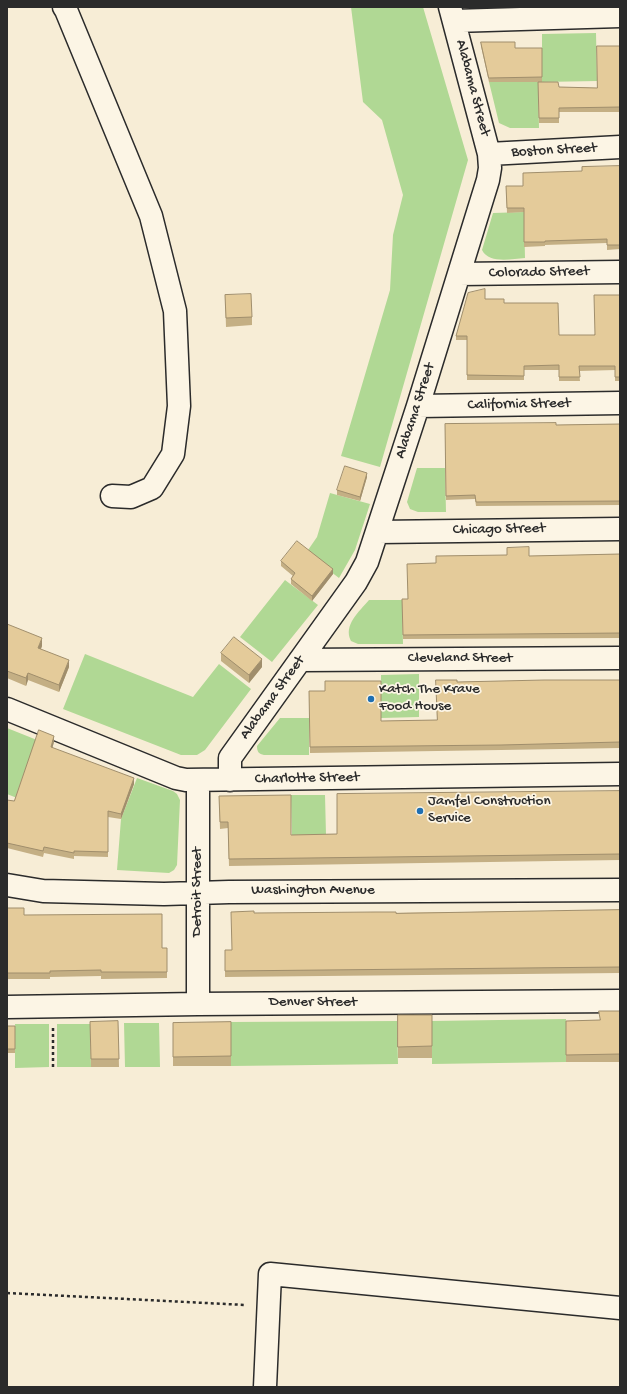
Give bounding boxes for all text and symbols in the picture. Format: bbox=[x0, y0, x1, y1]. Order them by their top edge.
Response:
street label: Alabama Street bbox=[450, 38, 494, 138]
street label: Boston Street bbox=[511, 140, 597, 162]
street label: Colorado Street bbox=[488, 263, 590, 283]
street label: Alabama Street bbox=[392, 361, 440, 461]
street label: California Street bbox=[467, 395, 571, 415]
street label: Chicago Street bbox=[452, 520, 546, 540]
street label: Cleveland Street bbox=[408, 650, 512, 668]
street label: Alabama Street bbox=[237, 653, 309, 743]
place label: Katch The Krave Food House bbox=[379, 681, 480, 716]
marker: Katch The Krave Food House bbox=[366, 694, 376, 704]
street label: Charlotte Street bbox=[255, 769, 359, 789]
place label: Jamfel Construction Service bbox=[428, 793, 551, 828]
marker: Jamfel Construction Service bbox=[415, 806, 425, 816]
street label: Detroit Street bbox=[189, 847, 207, 937]
street label: Washington Avenue bbox=[251, 882, 375, 900]
street label: Denver Street bbox=[269, 994, 357, 1012]

